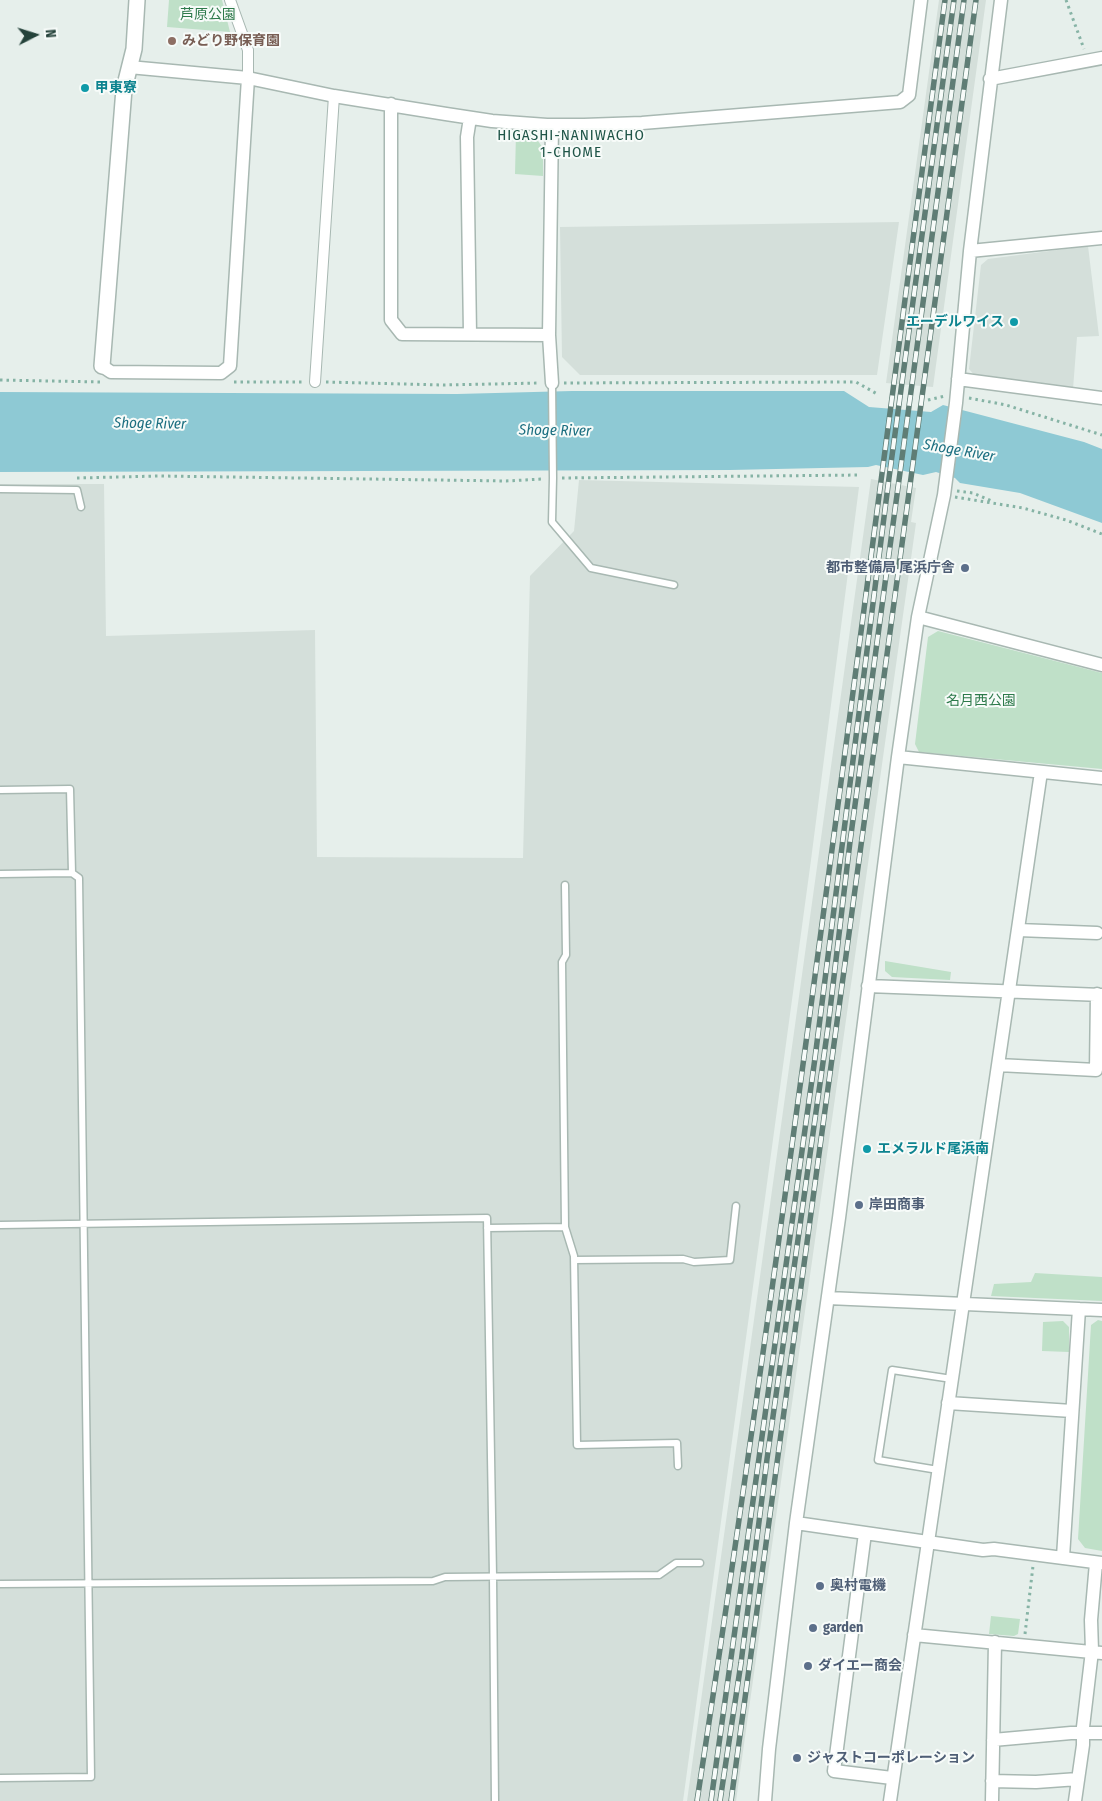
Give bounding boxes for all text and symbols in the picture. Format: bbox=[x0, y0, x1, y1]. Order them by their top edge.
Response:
park label: 芦原公園 bbox=[180, 7, 236, 23]
north arrow bbox=[10, 10, 60, 60]
text: N bbox=[42, 29, 59, 39]
place label: みどり野保育園 bbox=[182, 33, 280, 49]
marker: みどり野保育園 bbox=[166, 35, 178, 47]
place label: 甲東寮 bbox=[95, 80, 137, 96]
marker: 甲東寮 bbox=[79, 82, 91, 94]
district label: HIGASHI-NANIWACHO 1-CHOME bbox=[495, 127, 647, 162]
place label: エーデルワイス bbox=[906, 314, 1004, 330]
marker: エーデルワイス bbox=[1008, 316, 1020, 328]
water label: Shoge River bbox=[114, 414, 186, 434]
water label: Shoge River bbox=[519, 421, 591, 441]
water label: Shoge River bbox=[922, 436, 996, 466]
place label: 都市整備局 尾浜庁舎 bbox=[826, 560, 955, 576]
marker: 都市整備局 尾浜庁舎 bbox=[959, 562, 971, 574]
park label: 名月西公園 bbox=[946, 693, 1016, 709]
place label: エメラルド尾浜南 bbox=[877, 1141, 989, 1157]
marker: エメラルド尾浜南 bbox=[861, 1143, 873, 1155]
place label: 岸田商事 bbox=[869, 1197, 925, 1213]
marker: 岸田商事 bbox=[853, 1199, 865, 1211]
place label: 奥村電機 bbox=[830, 1578, 886, 1594]
marker: 奥村電機 bbox=[814, 1580, 826, 1592]
place label: garden bbox=[823, 1620, 863, 1636]
marker: garden bbox=[807, 1622, 819, 1634]
place label: ダイエー商会 bbox=[818, 1658, 902, 1674]
marker: ダイエー商会 bbox=[802, 1660, 814, 1672]
place label: ジャストコーポレーション bbox=[807, 1750, 975, 1766]
marker: ジャストコーポレーション bbox=[791, 1752, 803, 1764]

